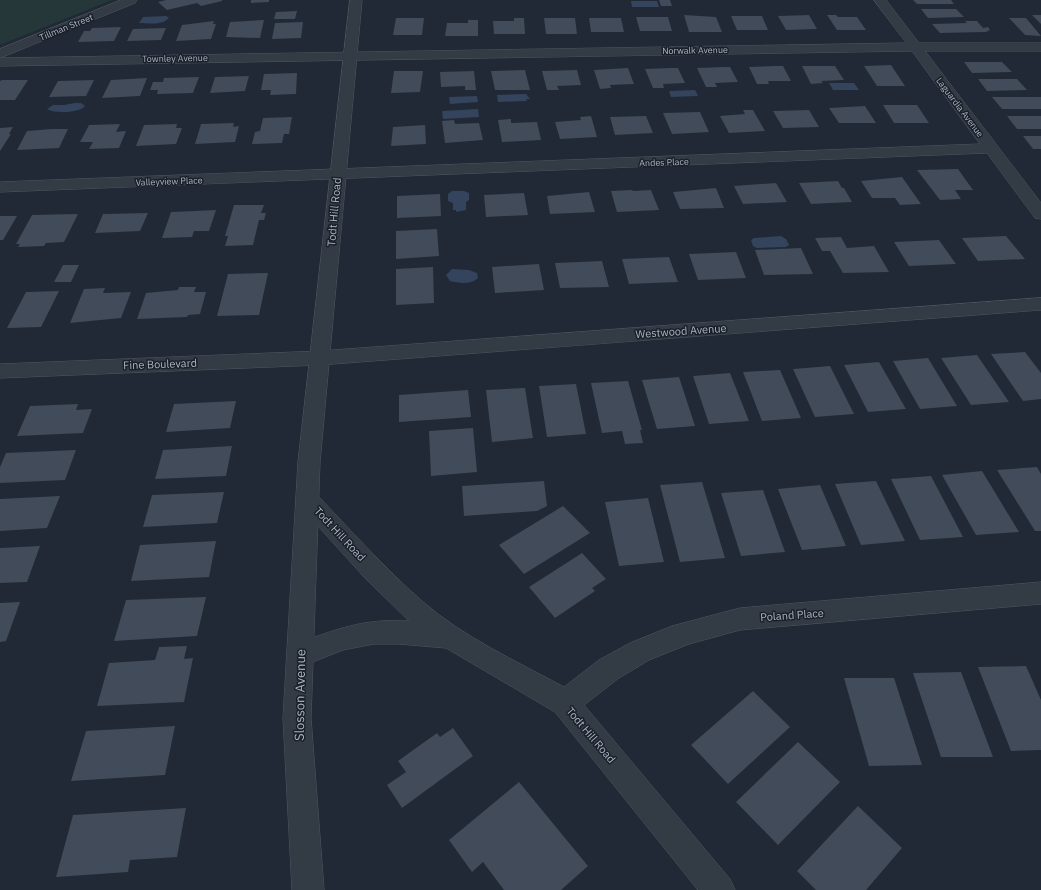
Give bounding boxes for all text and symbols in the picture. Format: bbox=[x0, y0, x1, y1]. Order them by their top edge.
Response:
street label: Tillman Street bbox=[38, 11, 94, 43]
street label: Norwalk Avenue bbox=[662, 44, 728, 56]
street label: Townley Avenue bbox=[142, 52, 208, 64]
street label: Laguardia Avenue bbox=[934, 75, 986, 139]
street label: Andes Place bbox=[639, 156, 689, 168]
street label: Valleyview Place bbox=[135, 174, 203, 188]
street label: Todt Hill Road bbox=[324, 177, 344, 247]
street label: Westwood Avenue bbox=[635, 321, 727, 341]
street label: Fine Boulevard bbox=[123, 356, 197, 372]
street label: Todt Hill Road bbox=[311, 504, 369, 564]
street label: Poland Place bbox=[760, 606, 824, 624]
street label: Slosson Avenue bbox=[291, 649, 309, 741]
street label: Todt Hill Road bbox=[563, 704, 619, 766]

